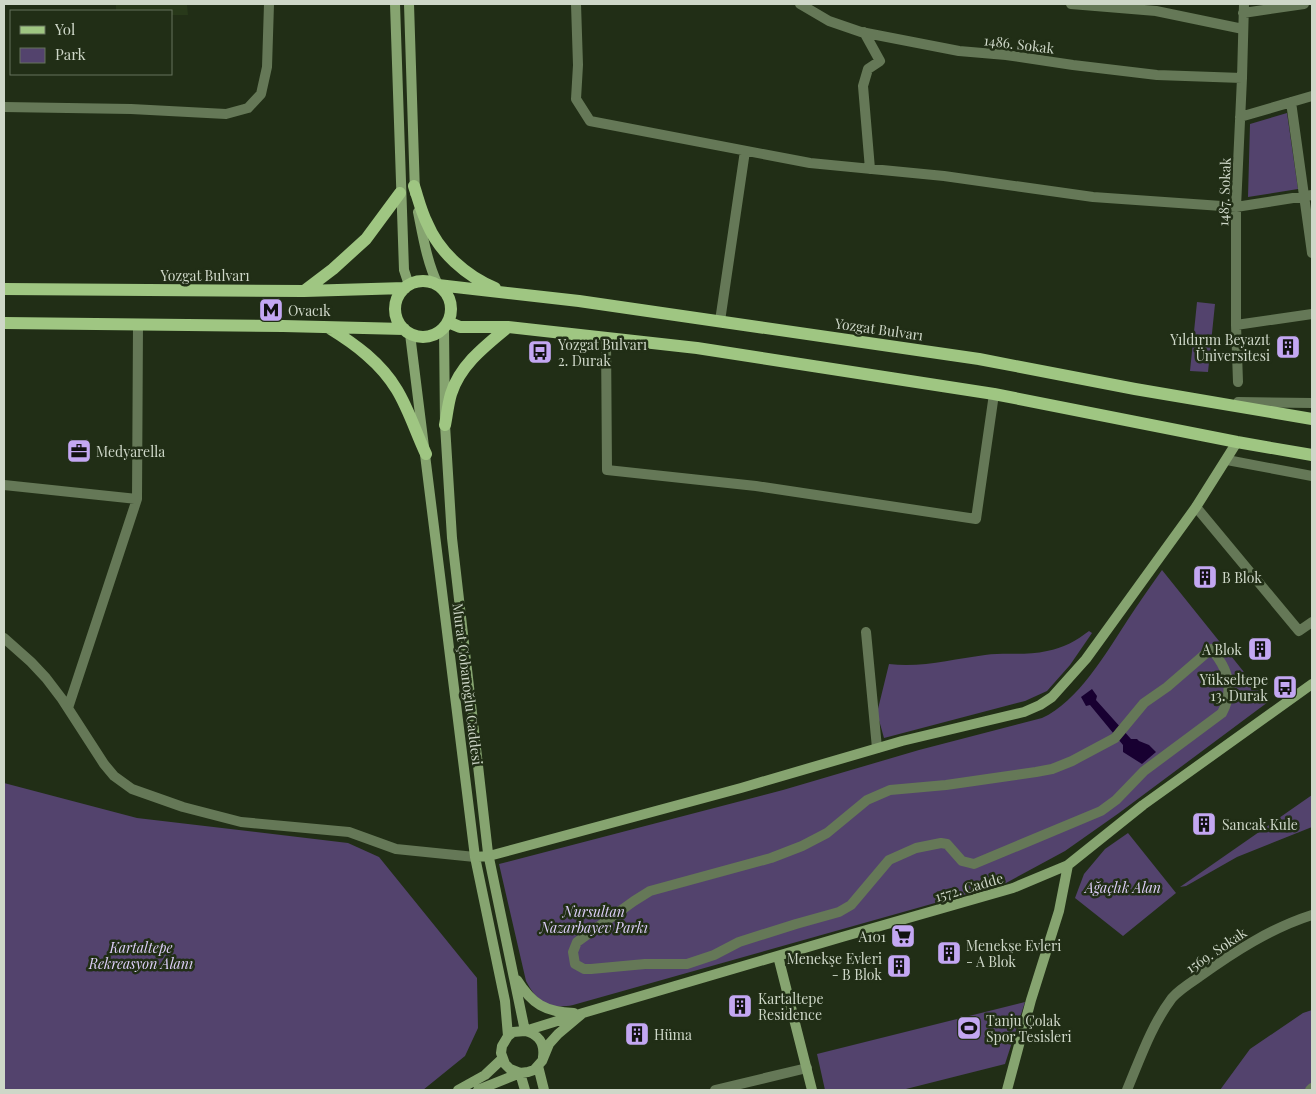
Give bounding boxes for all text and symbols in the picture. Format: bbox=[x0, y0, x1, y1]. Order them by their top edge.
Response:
legend bbox=[10, 10, 172, 75]
text: Yol bbox=[54, 19, 75, 39]
street label: 1486. Sokak bbox=[983, 30, 1056, 58]
text: Park bbox=[55, 44, 87, 64]
street label: 1487. Sokak bbox=[1213, 157, 1235, 227]
street label: Yozgat Bulvarı bbox=[159, 266, 250, 285]
metro station icon: Ovacık bbox=[258, 297, 284, 323]
place label: Ovacık bbox=[288, 301, 331, 320]
street label: Yozgat Bulvarı bbox=[833, 313, 924, 345]
place label: Yıldırım Beyazıt Üniversitesi bbox=[1169, 330, 1271, 365]
building icon: Yıldırım Beyazıt Üniversitesi bbox=[1275, 334, 1301, 360]
place label: Yozgat Bulvarı 2. Durak bbox=[557, 335, 647, 370]
bus stop icon: Yozgat Bulvarı 2. Durak bbox=[527, 339, 553, 365]
office icon: Medyarella bbox=[66, 438, 92, 464]
place label: Medyarella bbox=[96, 442, 165, 461]
building icon: B Blok bbox=[1192, 564, 1218, 590]
place label: B Blok bbox=[1222, 568, 1262, 587]
street label: Murat Çobanoğlu Caddesi bbox=[449, 602, 487, 766]
building icon: A Blok bbox=[1247, 636, 1273, 662]
place label: A Blok bbox=[1201, 640, 1242, 659]
place label: Yükseltepe 13. Durak bbox=[1199, 670, 1268, 705]
bus stop icon: Yükseltepe 13. Durak bbox=[1272, 674, 1298, 700]
building icon: Sancak Kule bbox=[1191, 811, 1217, 837]
place label: Sancak Kule bbox=[1222, 815, 1298, 834]
street label: 1572. Cadde bbox=[933, 868, 1005, 906]
park label: Ağaçlık Alan bbox=[1083, 878, 1161, 897]
park label: Nursultan Nazarbayev Parkı bbox=[538, 902, 648, 937]
supermarket icon: A101 bbox=[890, 923, 916, 949]
street label: 1569. Sokak bbox=[1182, 923, 1250, 977]
place label: A101 bbox=[857, 927, 886, 946]
place label: Menekşe Evleri - A Blok bbox=[966, 936, 1061, 971]
park label: Kartaltepe Rekreasyon Alanı bbox=[88, 938, 193, 973]
building icon: Menekşe Evleri - A Blok bbox=[936, 940, 962, 966]
place label: Menekşe Evleri - B Blok bbox=[787, 949, 882, 984]
building icon: Menekşe Evleri - B Blok bbox=[886, 953, 912, 979]
place label: Kartaltepe Residence bbox=[758, 989, 824, 1024]
building icon: Kartaltepe Residence bbox=[727, 993, 753, 1019]
place label: Tanju Çolak Spor Tesisleri bbox=[986, 1011, 1072, 1046]
sports icon: Tanju Çolak Spor Tesisleri bbox=[956, 1015, 982, 1041]
building icon: Hüma bbox=[624, 1021, 650, 1047]
place label: Hüma bbox=[654, 1025, 692, 1044]

